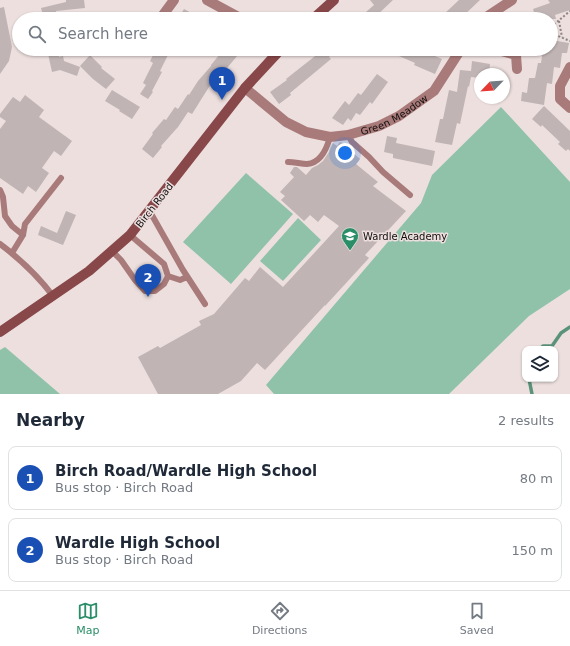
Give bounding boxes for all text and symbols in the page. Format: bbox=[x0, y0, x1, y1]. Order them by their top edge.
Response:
search box bbox=[12, 12, 558, 56]
icon: search bbox=[26, 23, 48, 45]
text: Search here bbox=[58, 25, 148, 43]
pin: 1 bbox=[209, 67, 235, 100]
north arrow bbox=[474, 68, 510, 104]
street label: Green Meadow bbox=[359, 92, 430, 137]
your location bbox=[335, 143, 355, 163]
street label: Birch Road bbox=[134, 181, 175, 230]
school or university icon: Wardle Academy bbox=[340, 226, 360, 251]
place label: Wardle Academy bbox=[363, 231, 447, 242]
pin: 2 bbox=[135, 264, 161, 297]
map controls bbox=[522, 346, 558, 382]
button: layers bbox=[522, 346, 558, 382]
text: Nearby bbox=[16, 410, 85, 430]
text: 2 results bbox=[498, 413, 554, 428]
text: Birch Road/Wardle High School bbox=[55, 462, 317, 480]
text: 1 bbox=[25, 471, 35, 486]
text: 80 m bbox=[520, 471, 553, 486]
text: Bus stop · Birch Road bbox=[55, 480, 193, 495]
text: Wardle High School bbox=[55, 534, 220, 552]
text: 2 bbox=[25, 543, 35, 558]
text: 150 m bbox=[511, 543, 553, 558]
text: Bus stop · Birch Road bbox=[55, 552, 193, 567]
tab: Map bbox=[76, 600, 99, 637]
tab: Directions bbox=[252, 600, 307, 637]
tab: Saved bbox=[460, 600, 494, 637]

